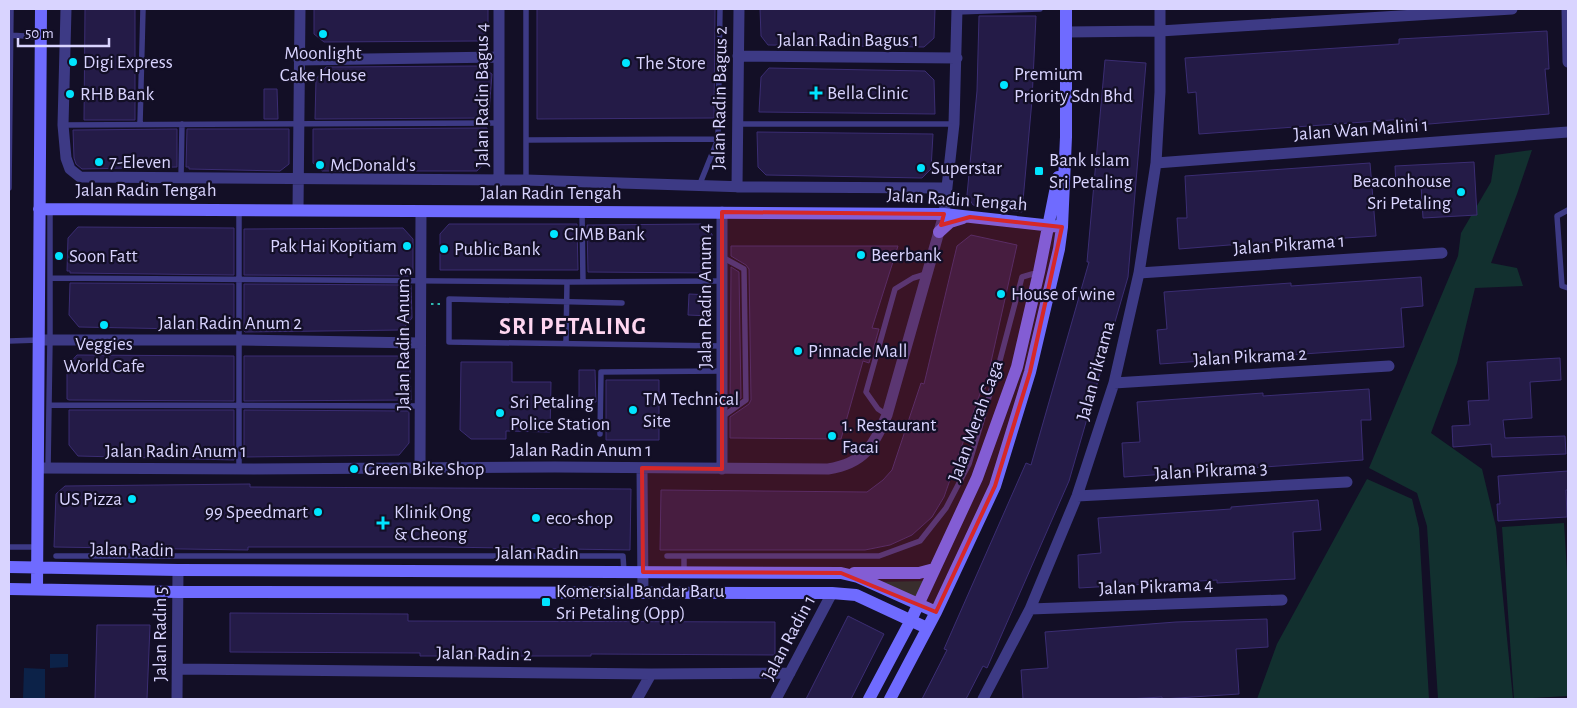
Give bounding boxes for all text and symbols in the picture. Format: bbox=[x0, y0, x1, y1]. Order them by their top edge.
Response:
scale bar bbox=[18, 15, 109, 47]
street label: Jalan Radin Bagus 4 bbox=[473, 23, 492, 167]
text: 50 m bbox=[25, 26, 54, 41]
street label: Jalan Radin Bagus 2 bbox=[709, 26, 731, 170]
marker: Moonlight Cake House bbox=[317, 28, 329, 40]
street label: Jalan Radin Bagus 1 bbox=[777, 31, 919, 50]
place label: Moonlight Cake House bbox=[280, 44, 366, 85]
place label: Digi Express bbox=[83, 53, 173, 72]
place label: The Store bbox=[636, 54, 706, 73]
marker: Digi Express bbox=[67, 56, 79, 68]
marker: The Store bbox=[620, 57, 632, 69]
place label: Premium Priority Sdn Bhd bbox=[1014, 65, 1133, 106]
marker: Premium Priority Sdn Bhd bbox=[998, 79, 1010, 91]
place label: Bella Clinic bbox=[827, 84, 908, 103]
place label: RHB Bank bbox=[80, 85, 154, 104]
marker: Bella Clinic bbox=[809, 86, 823, 100]
marker: RHB Bank bbox=[64, 88, 76, 100]
street label: Jalan Wan Malini 1 bbox=[1293, 116, 1429, 144]
place label: Bank Islam Sri Petaling bbox=[1049, 151, 1133, 192]
place label: 7-Eleven bbox=[109, 153, 171, 172]
marker: 7-Eleven bbox=[93, 156, 105, 168]
place label: McDonald's bbox=[330, 156, 416, 175]
marker: McDonald's bbox=[314, 159, 326, 171]
place label: Superstar bbox=[931, 159, 1002, 178]
marker: Superstar bbox=[915, 162, 927, 174]
marker: Bank Islam Sri Petaling bbox=[1033, 165, 1045, 177]
place label: Beaconhouse Sri Petaling bbox=[1353, 172, 1452, 213]
street label: Jalan Radin Tengah bbox=[75, 181, 217, 200]
street label: Jalan Radin Tengah bbox=[480, 184, 622, 203]
street label: Jalan Radin Tengah bbox=[886, 186, 1028, 214]
marker: Beaconhouse Sri Petaling bbox=[1455, 186, 1467, 198]
street label: Jalan Radin Anum 4 bbox=[696, 224, 715, 368]
place label: CIMB Bank bbox=[564, 225, 645, 244]
marker: CIMB Bank bbox=[548, 228, 560, 240]
street label: Jalan Pikrama 1 bbox=[1233, 232, 1345, 258]
place label: Pak Hai Kopitiam bbox=[270, 237, 397, 256]
marker: Pak Hai Kopitiam bbox=[401, 240, 413, 252]
place label: Public Bank bbox=[454, 240, 540, 259]
marker: Public Bank bbox=[438, 243, 450, 255]
place label: Beerbank bbox=[871, 246, 942, 265]
place label: Soon Fatt bbox=[69, 247, 138, 266]
marker: Beerbank bbox=[855, 249, 867, 261]
marker: Soon Fatt bbox=[53, 250, 65, 262]
street label: Jalan Radin Anum 3 bbox=[394, 267, 413, 411]
place label: House of wine bbox=[1011, 285, 1115, 304]
marker: House of wine bbox=[995, 288, 1007, 300]
street label: Jalan Radin Anum 2 bbox=[158, 314, 302, 333]
district label: SRI PETALING bbox=[499, 315, 647, 339]
marker: Veggies World Cafe bbox=[98, 319, 110, 331]
street label: Jalan Pikrama bbox=[1074, 319, 1118, 423]
place label: Veggies World Cafe bbox=[63, 335, 145, 376]
place label: Pinnacle Mall bbox=[808, 342, 908, 361]
marker: Pinnacle Mall bbox=[792, 345, 804, 357]
street label: Jalan Pikrama 2 bbox=[1193, 345, 1308, 369]
street label: Jalan Merah Caga bbox=[945, 357, 1007, 484]
place label: TM Technical Site bbox=[643, 390, 739, 431]
place label: Sri Petaling Police Station bbox=[510, 393, 610, 434]
marker: TM Technical Site bbox=[627, 404, 639, 416]
marker: Sri Petaling Police Station bbox=[494, 407, 506, 419]
place label: 1. Restaurant Facai bbox=[842, 416, 936, 457]
marker: 1. Restaurant Facai bbox=[826, 430, 838, 442]
street label: Jalan Radin Anum 1 bbox=[510, 441, 652, 460]
street label: Jalan Radin Anum 1 bbox=[105, 442, 247, 461]
street label: Jalan Pikrama 3 bbox=[1154, 459, 1268, 483]
place label: Green Bike Shop bbox=[364, 460, 484, 479]
marker: Green Bike Shop bbox=[348, 463, 360, 475]
place label: US Pizza bbox=[59, 490, 122, 509]
marker: US Pizza bbox=[126, 493, 138, 505]
place label: 99 Speedmart bbox=[205, 503, 308, 522]
place label: Klinik Ong & Cheong bbox=[394, 503, 472, 544]
marker: 99 Speedmart bbox=[312, 506, 324, 518]
place label: eco-shop bbox=[546, 509, 613, 528]
marker: eco-shop bbox=[530, 512, 542, 524]
marker: Klinik Ong & Cheong bbox=[376, 516, 390, 530]
street label: Jalan Radin bbox=[90, 540, 174, 560]
street label: Jalan Radin bbox=[495, 544, 579, 563]
street label: Jalan Pikrama 4 bbox=[1098, 576, 1214, 598]
place label: Komersial Bandar Baru Sri Petaling (Opp) bbox=[556, 582, 725, 623]
street label: Jalan Radin 5 bbox=[151, 587, 170, 681]
street label: Jalan Radin 1 bbox=[759, 592, 819, 684]
marker: Komersial Bandar Baru Sri Petaling (Opp) bbox=[540, 596, 552, 608]
street label: Jalan Radin 2 bbox=[436, 644, 532, 664]

